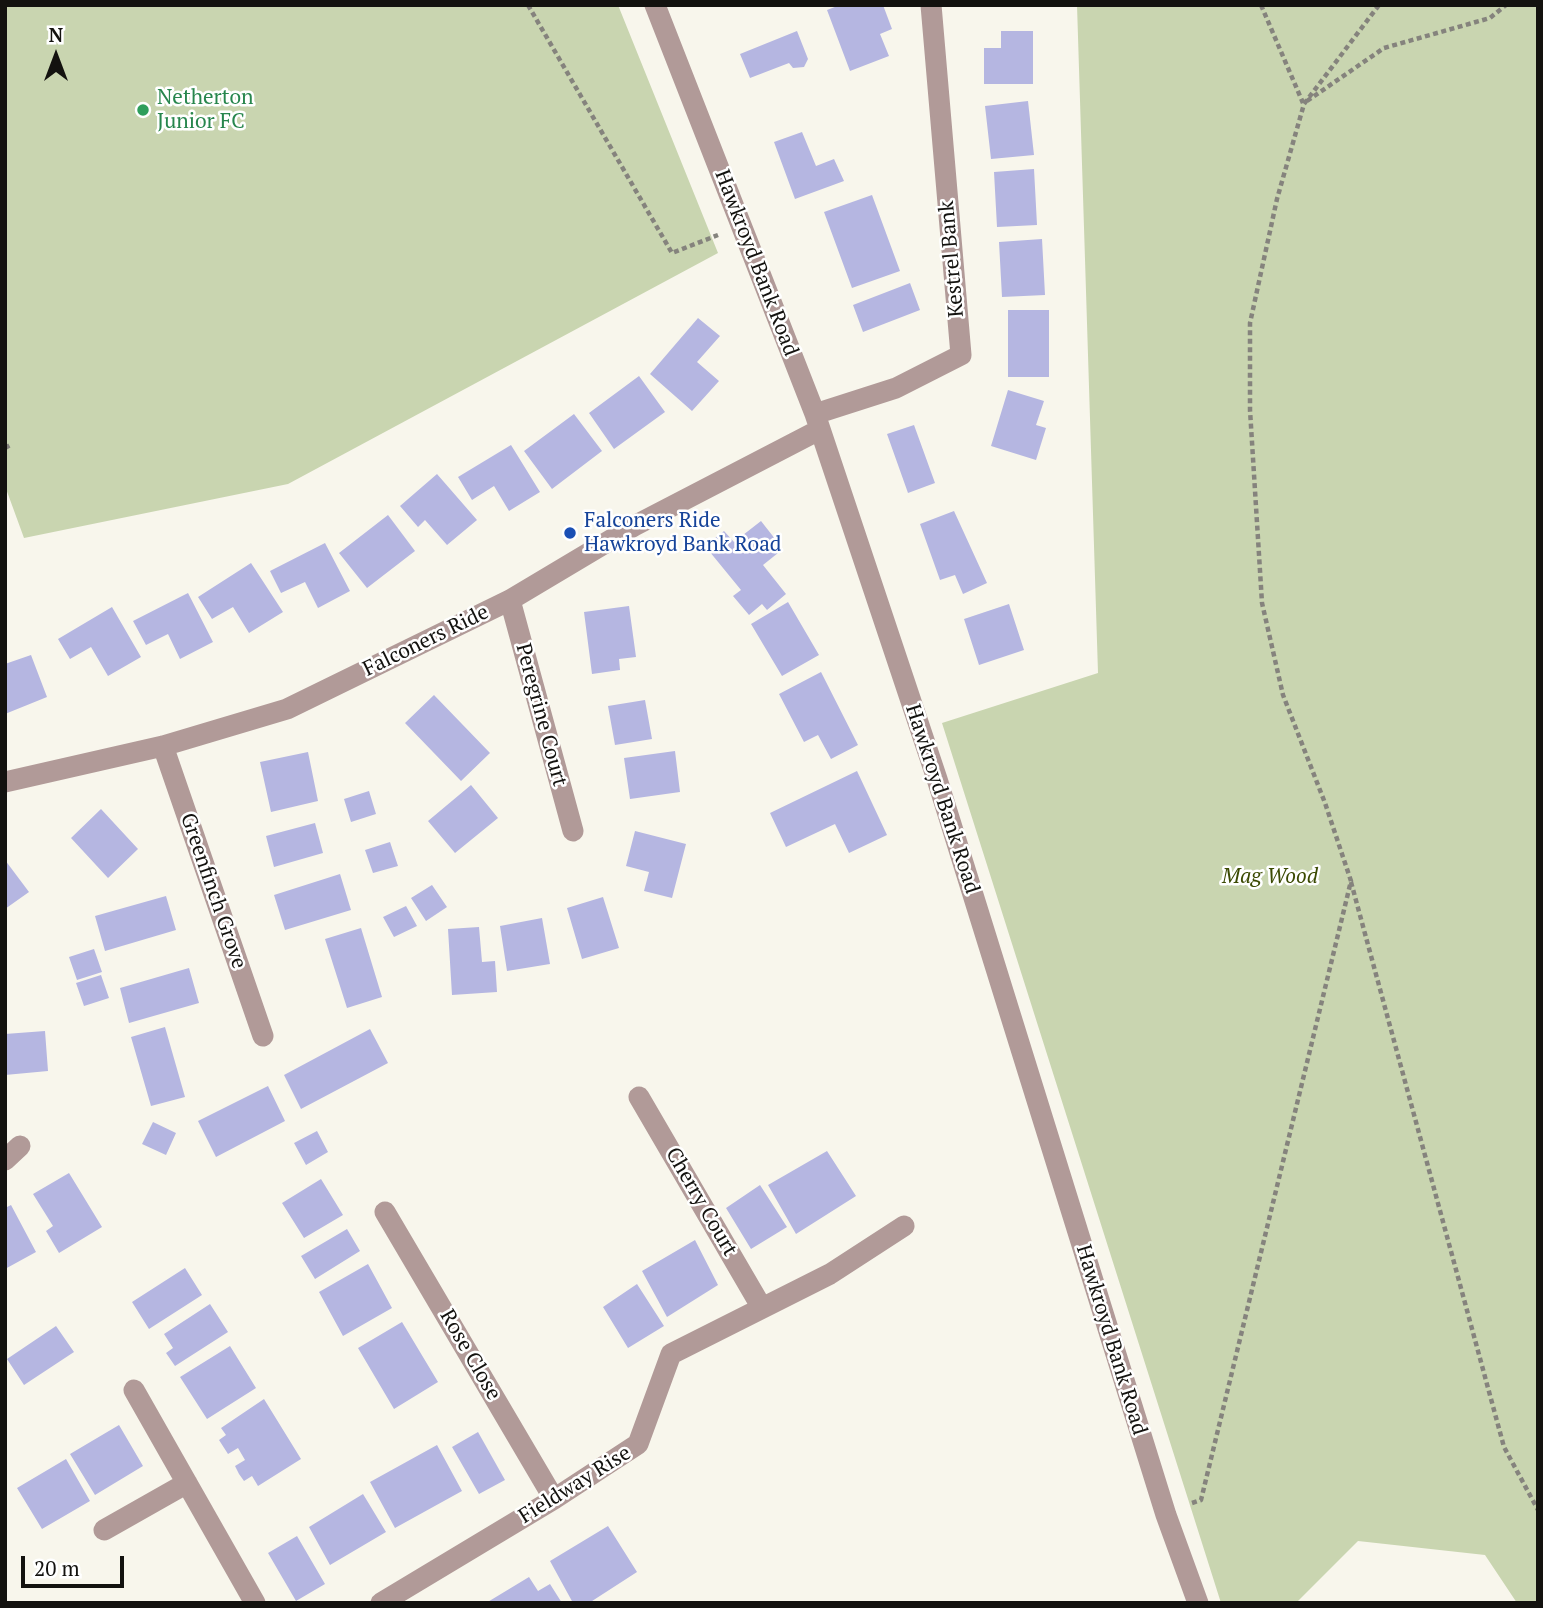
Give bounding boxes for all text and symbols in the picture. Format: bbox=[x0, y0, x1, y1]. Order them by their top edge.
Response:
north arrow bbox=[21, 21, 91, 91]
text: N bbox=[49, 22, 63, 47]
place label: Netherton Junior FC bbox=[157, 85, 254, 135]
marker: Netherton Junior FC bbox=[135, 102, 151, 118]
street label: Hawkroyd Bank Road bbox=[709, 166, 803, 360]
street label: Kestrel Bank bbox=[934, 200, 970, 318]
place label: Falconers Ride Hawkroyd Bank Road bbox=[584, 508, 781, 558]
marker: Falconers Ride Hawkroyd Bank Road bbox=[562, 525, 578, 541]
street label: Falconers Ride bbox=[359, 600, 493, 682]
street label: Peregrine Court bbox=[510, 641, 572, 789]
street label: Hawkroyd Bank Road bbox=[900, 701, 984, 897]
street label: Greenfinch Grove bbox=[175, 810, 251, 972]
park label: Mag Wood bbox=[1222, 864, 1318, 890]
street label: Cherry Court bbox=[660, 1143, 742, 1261]
street label: Hawkroyd Bank Road bbox=[1070, 1242, 1152, 1438]
street label: Rose Close bbox=[434, 1305, 506, 1405]
street label: Fieldway Rise bbox=[514, 1441, 636, 1529]
scale bar bbox=[24, 1542, 128, 1586]
text: 20 m bbox=[34, 1554, 80, 1582]

